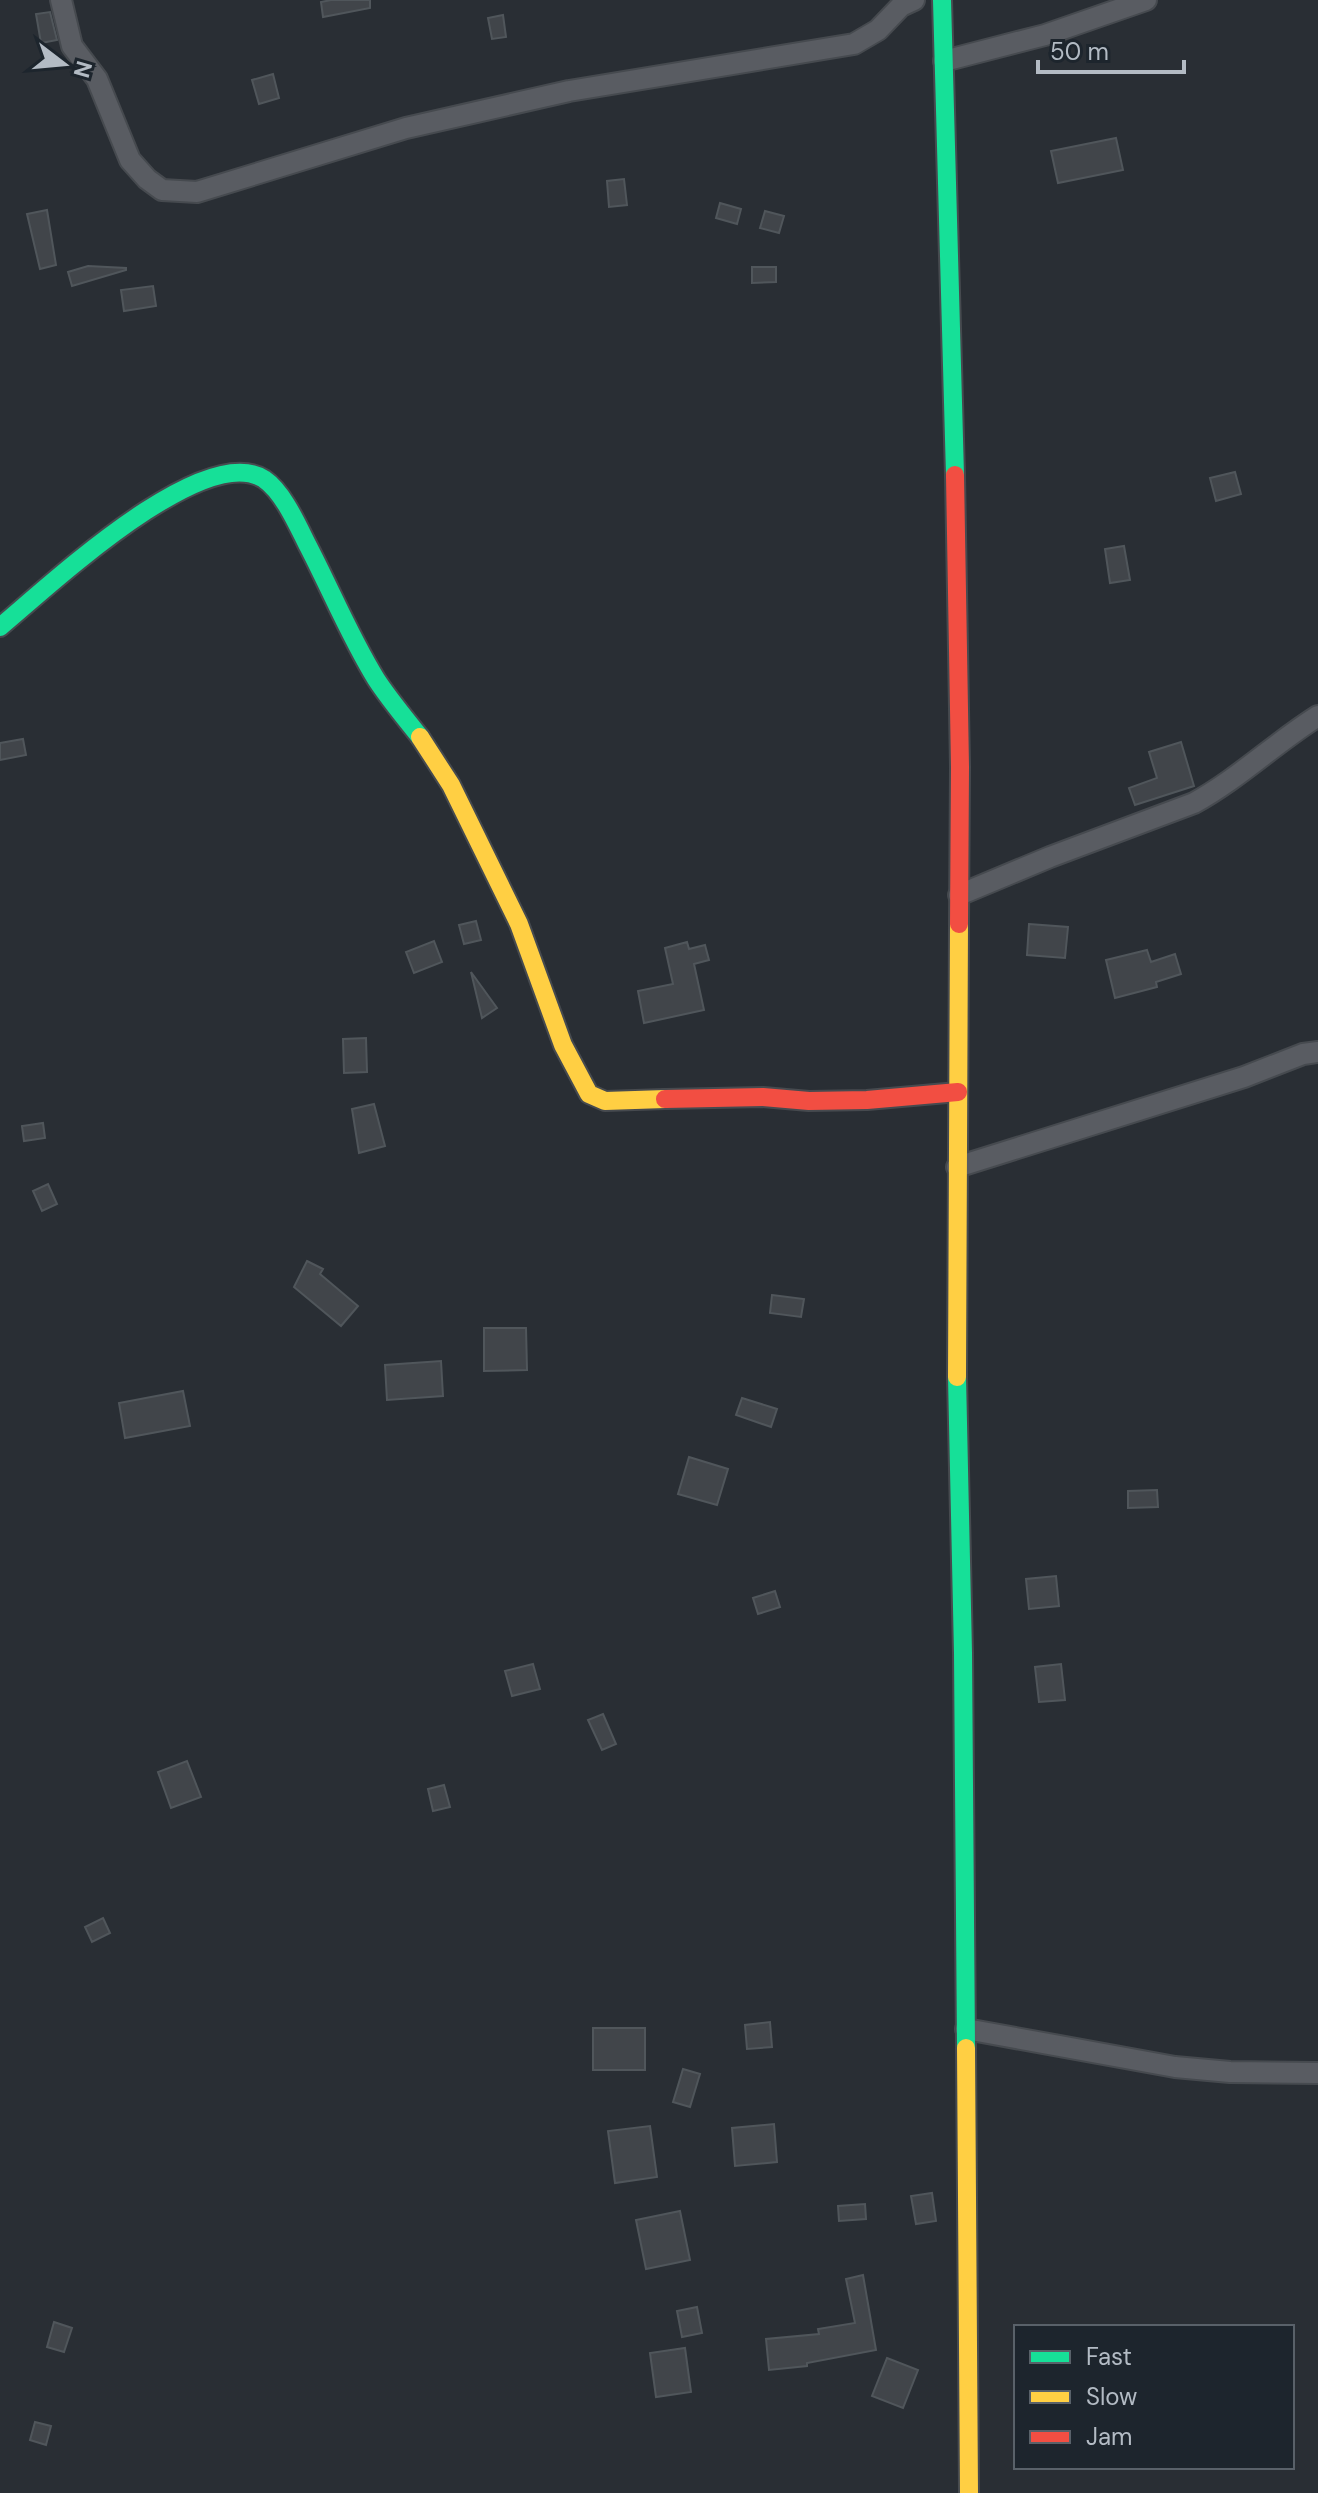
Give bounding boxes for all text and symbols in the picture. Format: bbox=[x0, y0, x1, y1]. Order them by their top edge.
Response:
north arrow bbox=[24, 24, 104, 104]
scale bar bbox=[1038, 24, 1184, 74]
text: 50 m bbox=[1050, 36, 1109, 67]
text: N bbox=[67, 58, 99, 81]
legend bbox=[1014, 2325, 1294, 2469]
text: Fast bbox=[1086, 2341, 1132, 2372]
text: Slow bbox=[1086, 2381, 1137, 2412]
text: Jam bbox=[1086, 2421, 1132, 2452]

